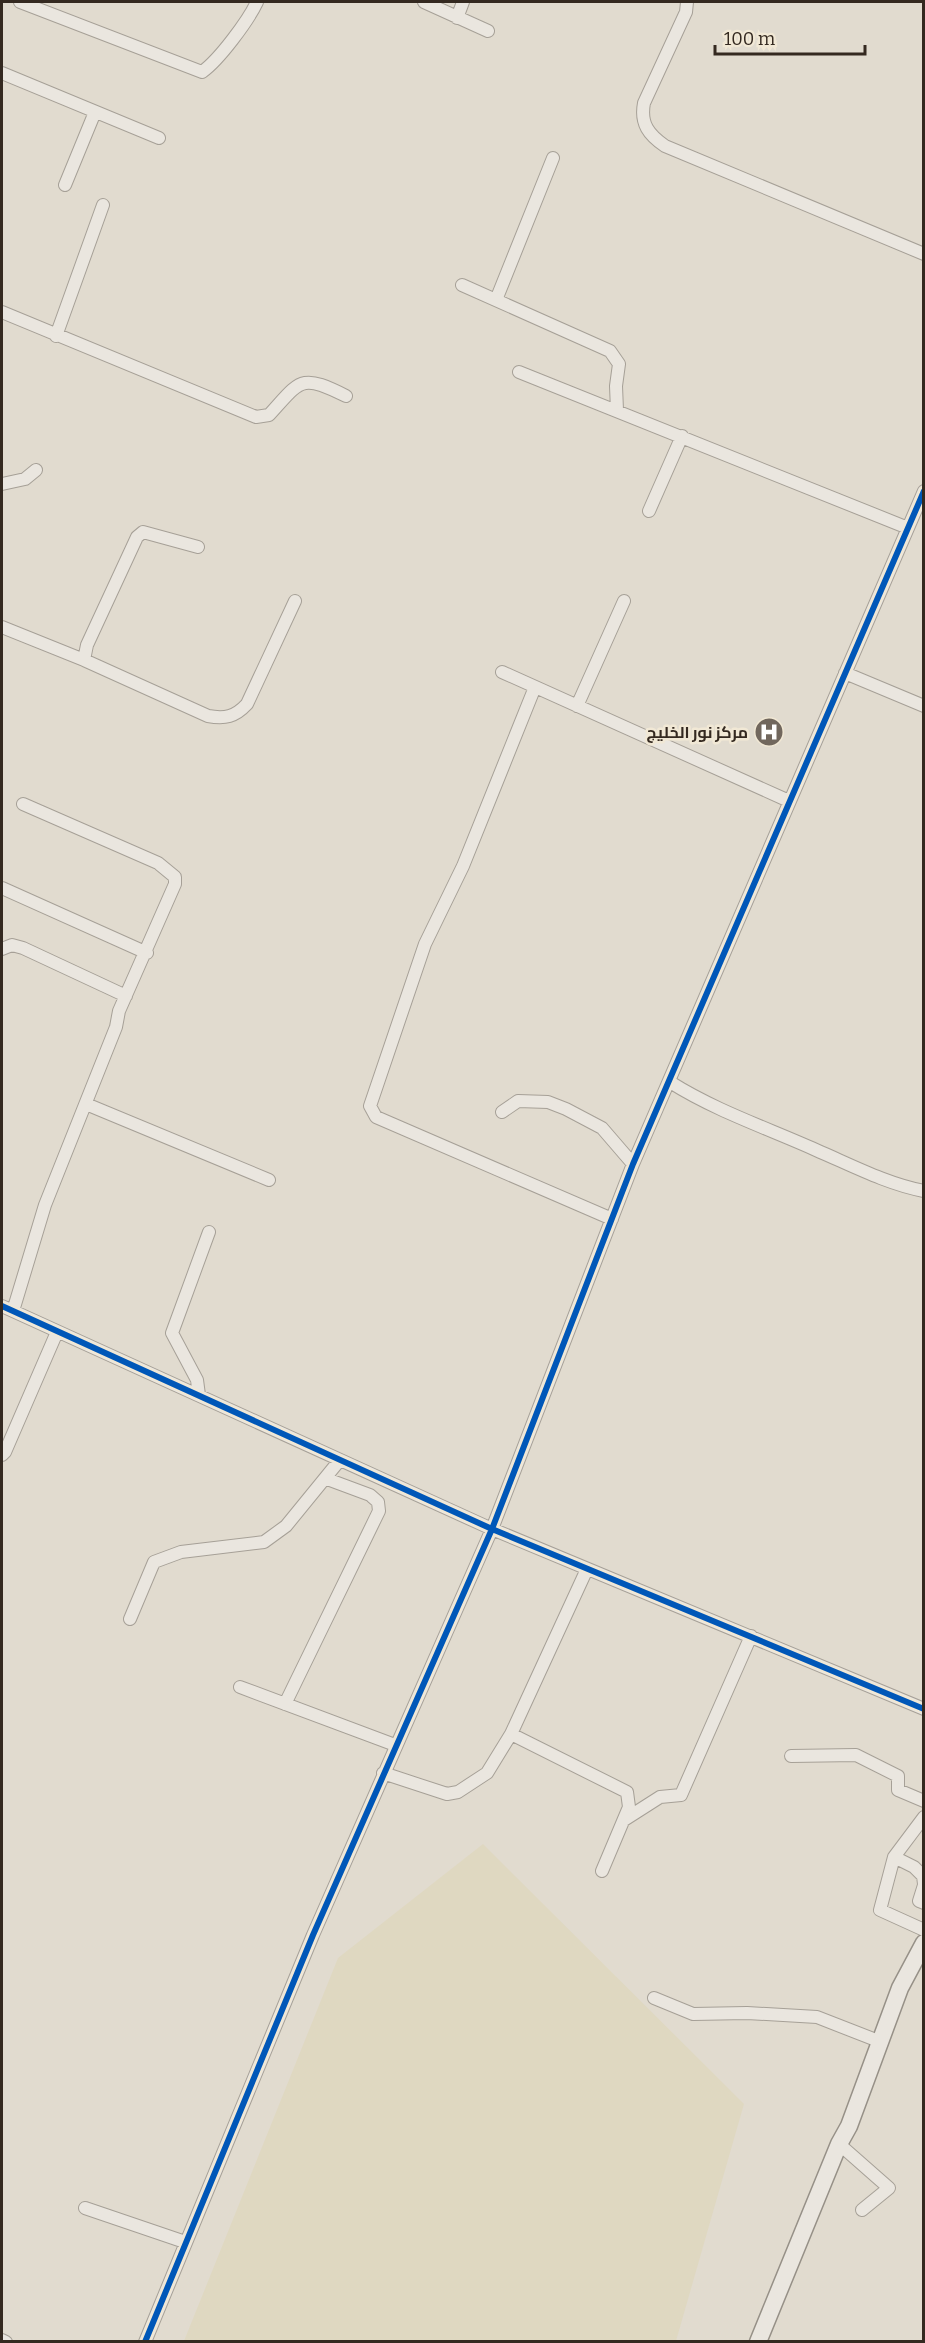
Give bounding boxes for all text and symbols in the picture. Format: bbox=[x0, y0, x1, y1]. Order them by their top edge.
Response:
scale bar bbox=[715, 18, 865, 56]
text: 100 m bbox=[724, 28, 775, 50]
hospital icon: مركز نور الخليج bbox=[753, 716, 785, 748]
place label: مركز نور الخليج bbox=[647, 723, 748, 743]

